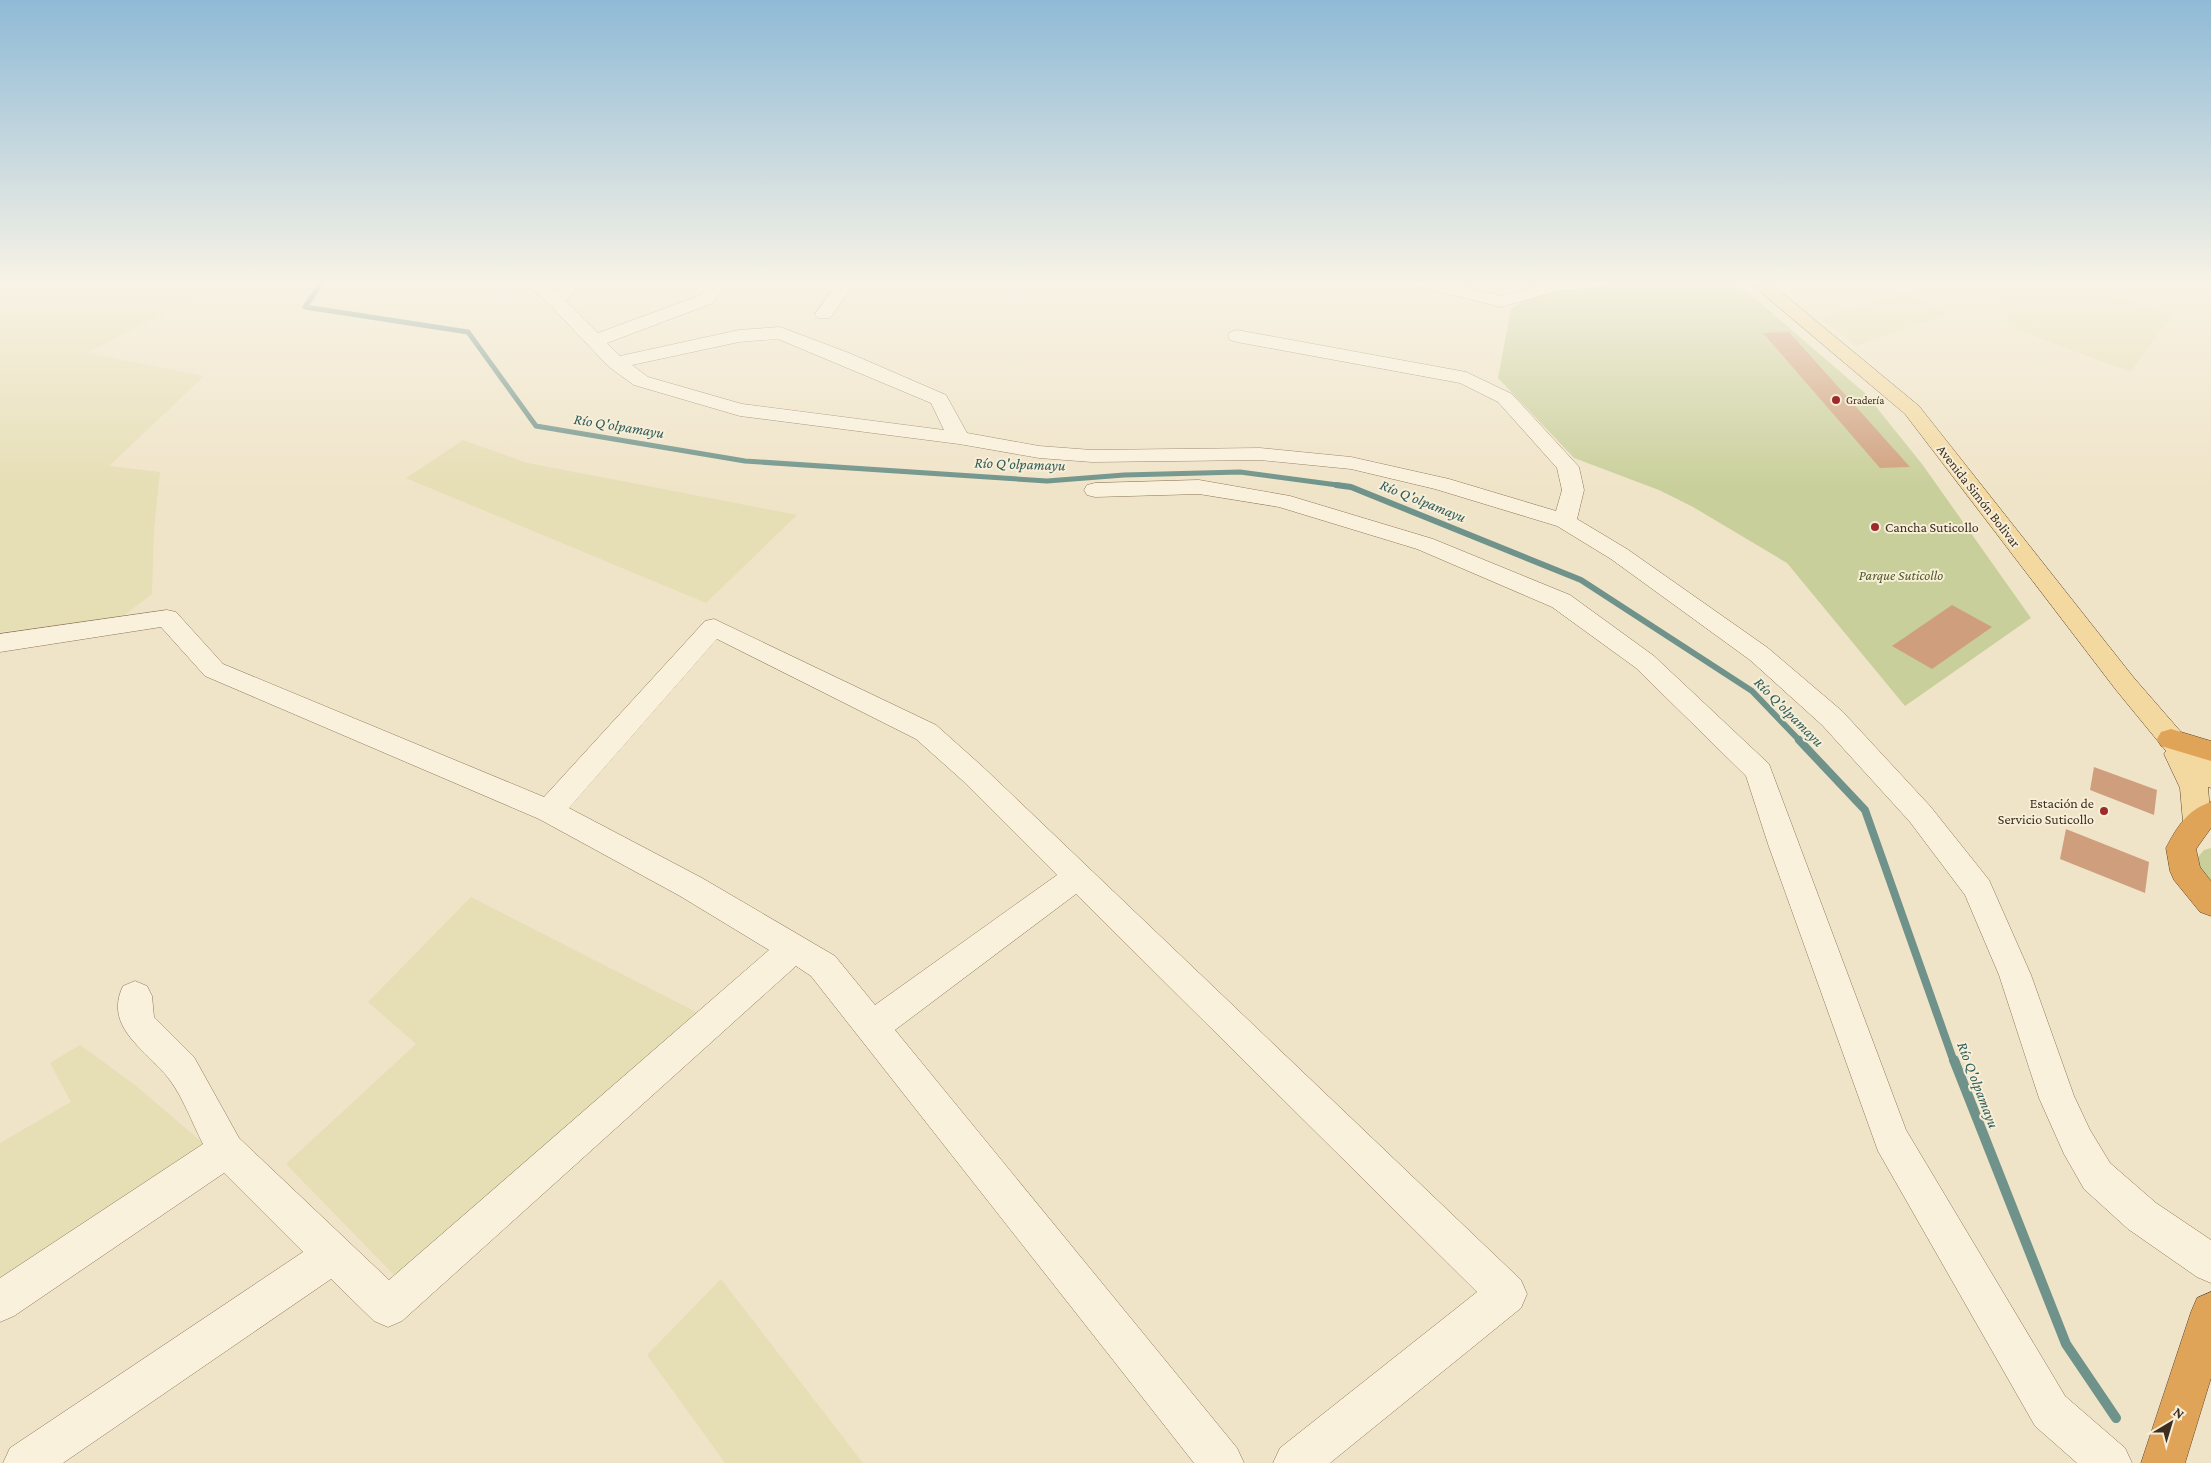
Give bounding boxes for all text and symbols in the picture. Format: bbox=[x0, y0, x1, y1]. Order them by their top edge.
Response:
marker: Gradería bbox=[1830, 394, 1842, 406]
place label: Gradería bbox=[1846, 394, 1884, 406]
water label: Río Q'olpamayu bbox=[573, 411, 666, 442]
street label: Avenida Simón Bolivar bbox=[1934, 441, 2024, 551]
water label: Río Q'olpamayu bbox=[974, 454, 1066, 475]
water label: Río Q'olpamayu bbox=[1377, 477, 1469, 527]
place label: Cancha Suticollo bbox=[1885, 519, 1979, 535]
marker: Cancha Suticollo bbox=[1869, 521, 1881, 533]
park label: Parque Suticollo bbox=[1859, 567, 1943, 583]
water label: Río Q'olpamayu bbox=[1750, 674, 1827, 751]
place label: Estación de Servicio Suticollo bbox=[1998, 795, 2094, 827]
marker: Estación de Servicio Suticollo bbox=[2098, 805, 2110, 817]
water label: Río Q'olpamayu bbox=[1953, 1040, 2002, 1131]
north arrow bbox=[2146, 1398, 2196, 1448]
text: N bbox=[2170, 1404, 2188, 1422]

